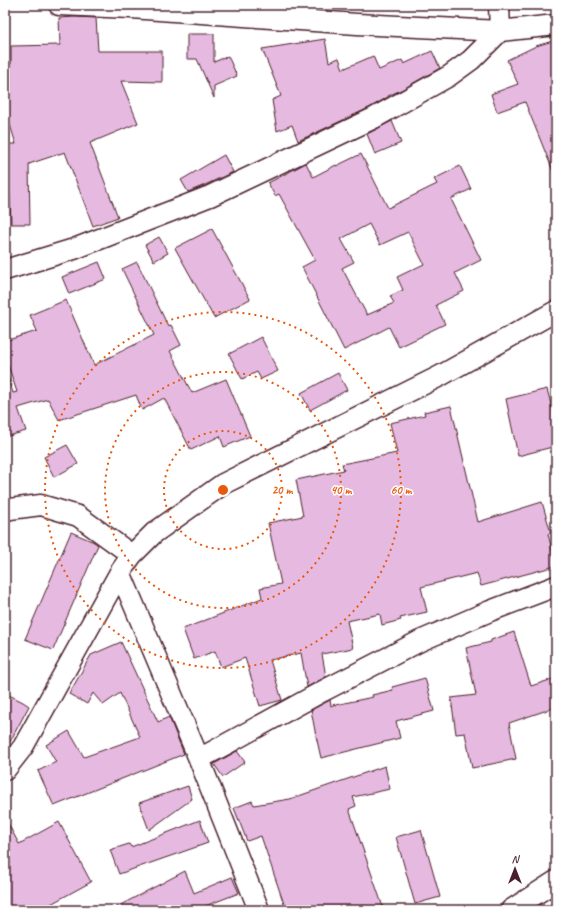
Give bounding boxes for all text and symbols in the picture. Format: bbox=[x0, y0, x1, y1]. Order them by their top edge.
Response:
text: 20 m bbox=[272, 482, 293, 498]
text: 40 m bbox=[331, 482, 352, 498]
text: 60 m bbox=[391, 482, 413, 498]
centre of rings bbox=[216, 483, 230, 497]
north arrow bbox=[495, 849, 535, 889]
text: N bbox=[512, 852, 521, 866]

